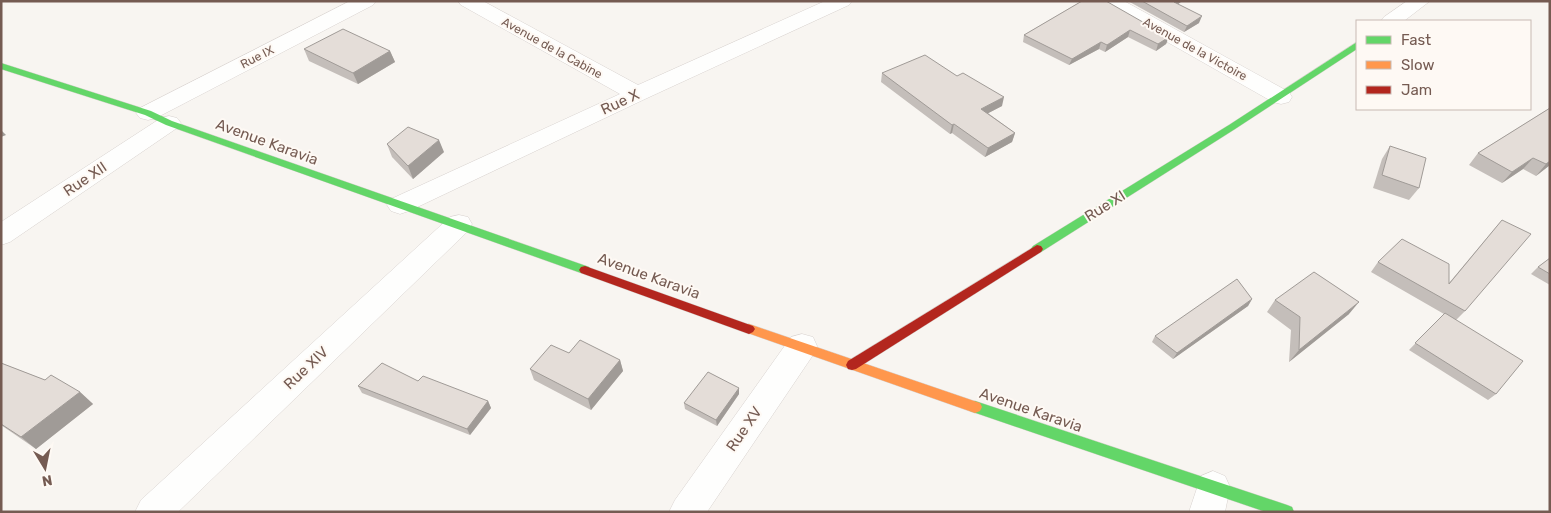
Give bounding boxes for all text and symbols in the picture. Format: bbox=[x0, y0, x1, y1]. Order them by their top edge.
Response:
street label: Avenue de la Cabine bbox=[499, 15, 605, 82]
street label: Avenue de la Victoire bbox=[1140, 15, 1250, 84]
legend bbox=[1356, 20, 1531, 110]
text: Fast bbox=[1401, 31, 1431, 49]
street label: Rue IX bbox=[238, 42, 276, 71]
text: Slow bbox=[1401, 56, 1434, 74]
text: Jam bbox=[1401, 81, 1432, 99]
street label: Rue X bbox=[598, 85, 643, 119]
street label: Avenue Karavia bbox=[213, 115, 321, 169]
street label: Rue XII bbox=[60, 158, 110, 200]
street label: Rue XI bbox=[1081, 187, 1129, 225]
street label: Avenue Karavia bbox=[595, 249, 703, 303]
street label: Rue XIV bbox=[280, 343, 332, 393]
street label: Avenue Karavia bbox=[977, 384, 1085, 436]
street label: Rue XV bbox=[722, 403, 766, 455]
north arrow bbox=[20, 443, 70, 493]
text: N bbox=[41, 471, 54, 490]

